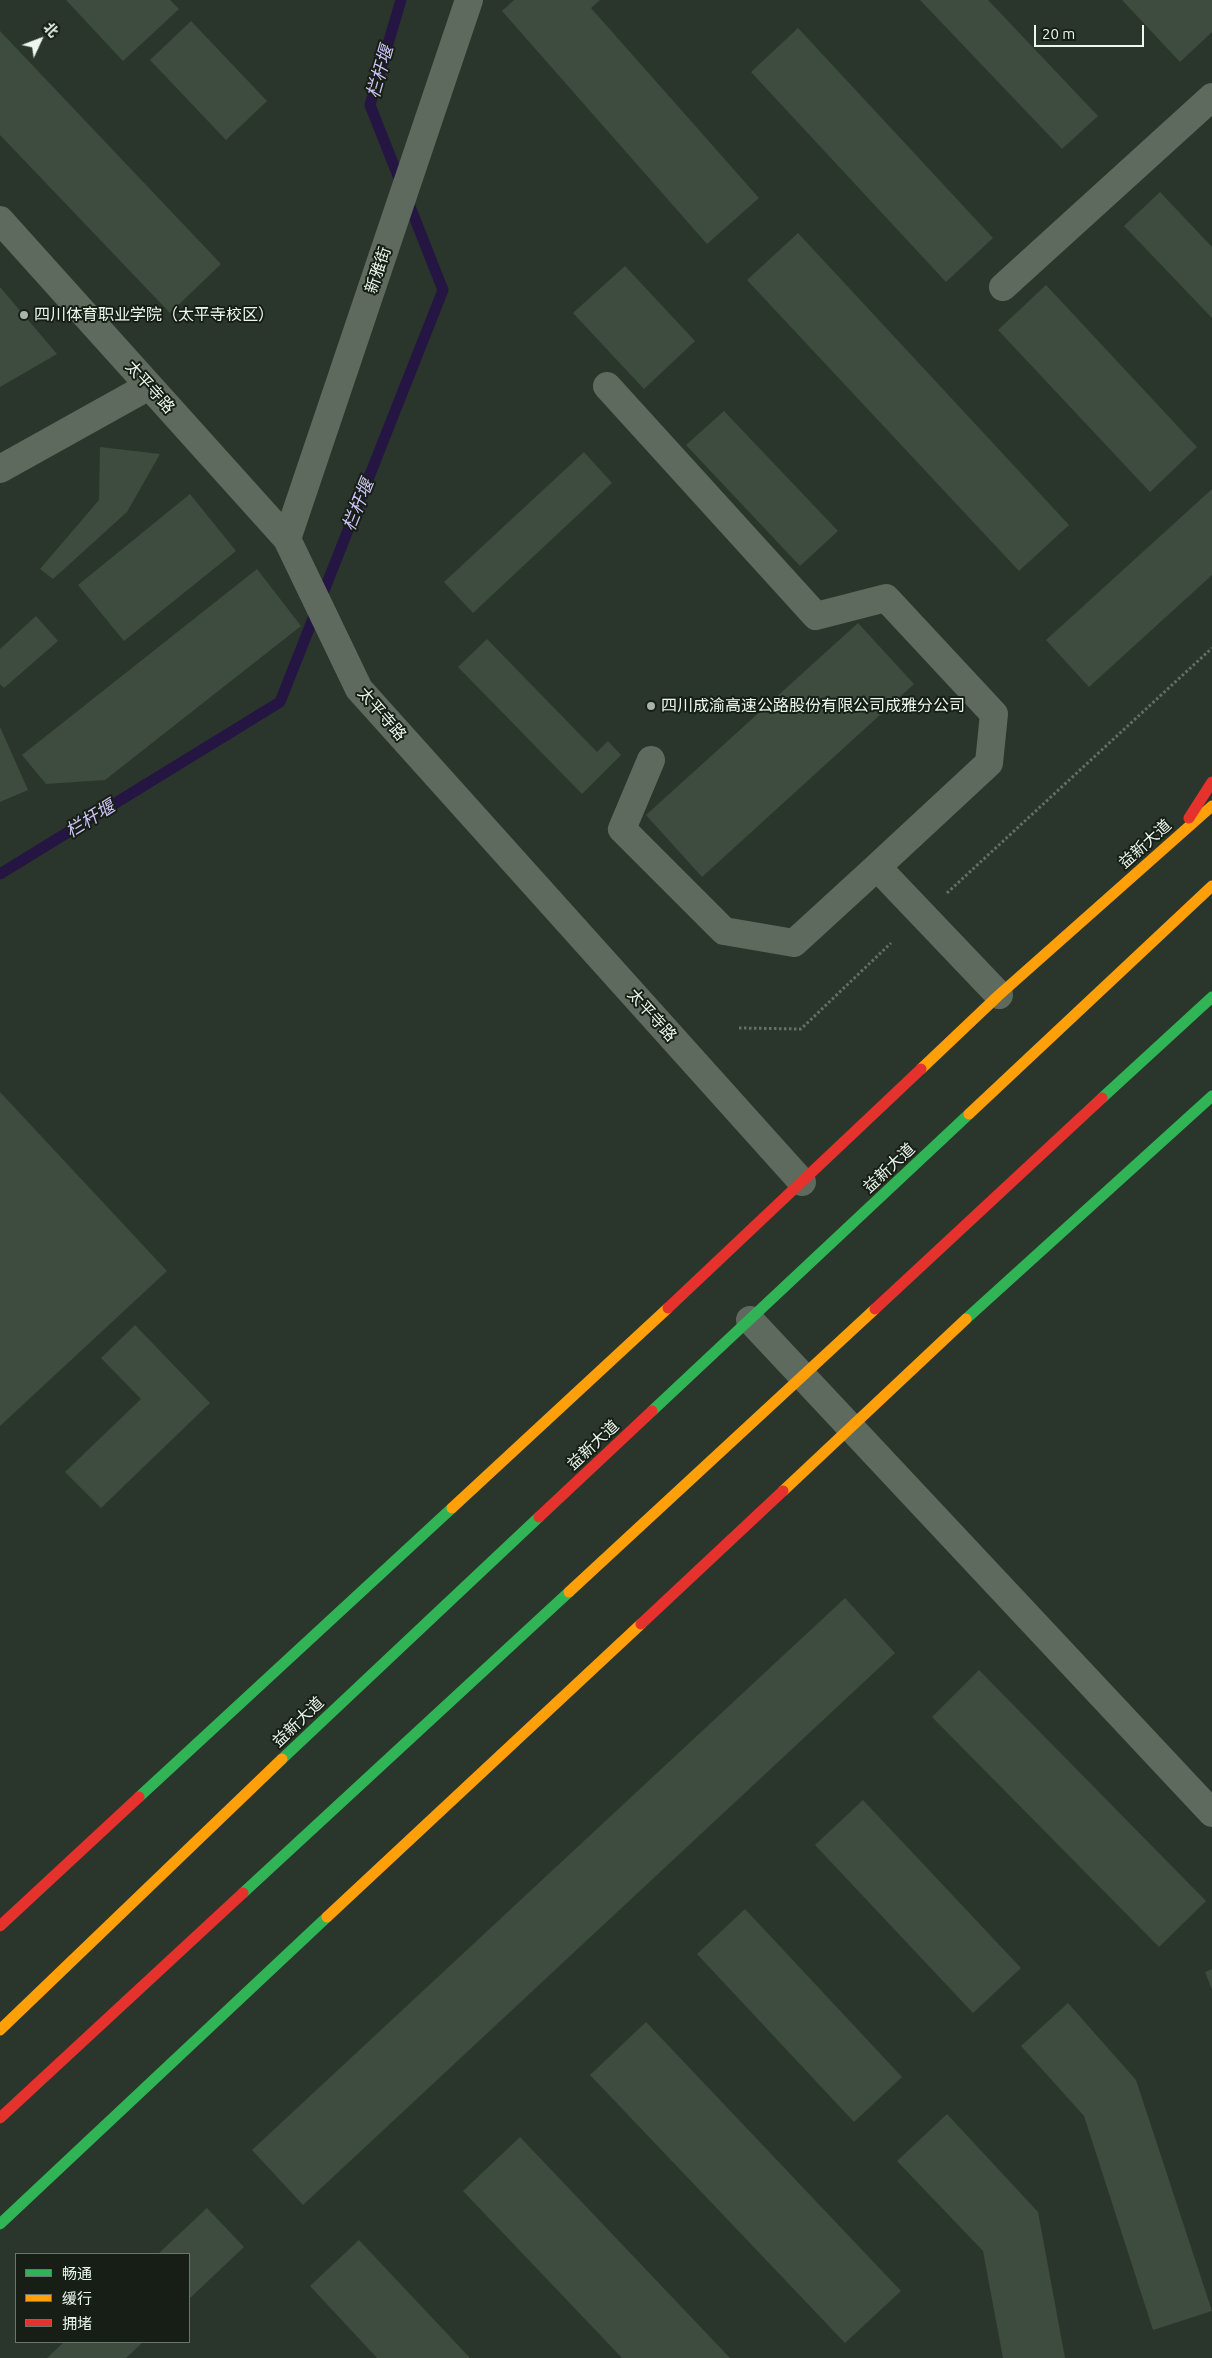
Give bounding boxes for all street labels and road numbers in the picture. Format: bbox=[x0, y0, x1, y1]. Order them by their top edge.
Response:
street label: 新雅街 bbox=[361, 244, 395, 296]
street label: 太平寺路 bbox=[121, 357, 179, 417]
street label: 太平寺路 bbox=[354, 684, 410, 744]
street label: 益新大道 bbox=[1115, 815, 1175, 873]
street label: 太平寺路 bbox=[623, 985, 681, 1045]
street label: 益新大道 bbox=[859, 1139, 919, 1197]
street label: 益新大道 bbox=[563, 1416, 623, 1474]
street label: 益新大道 bbox=[268, 1693, 328, 1751]

